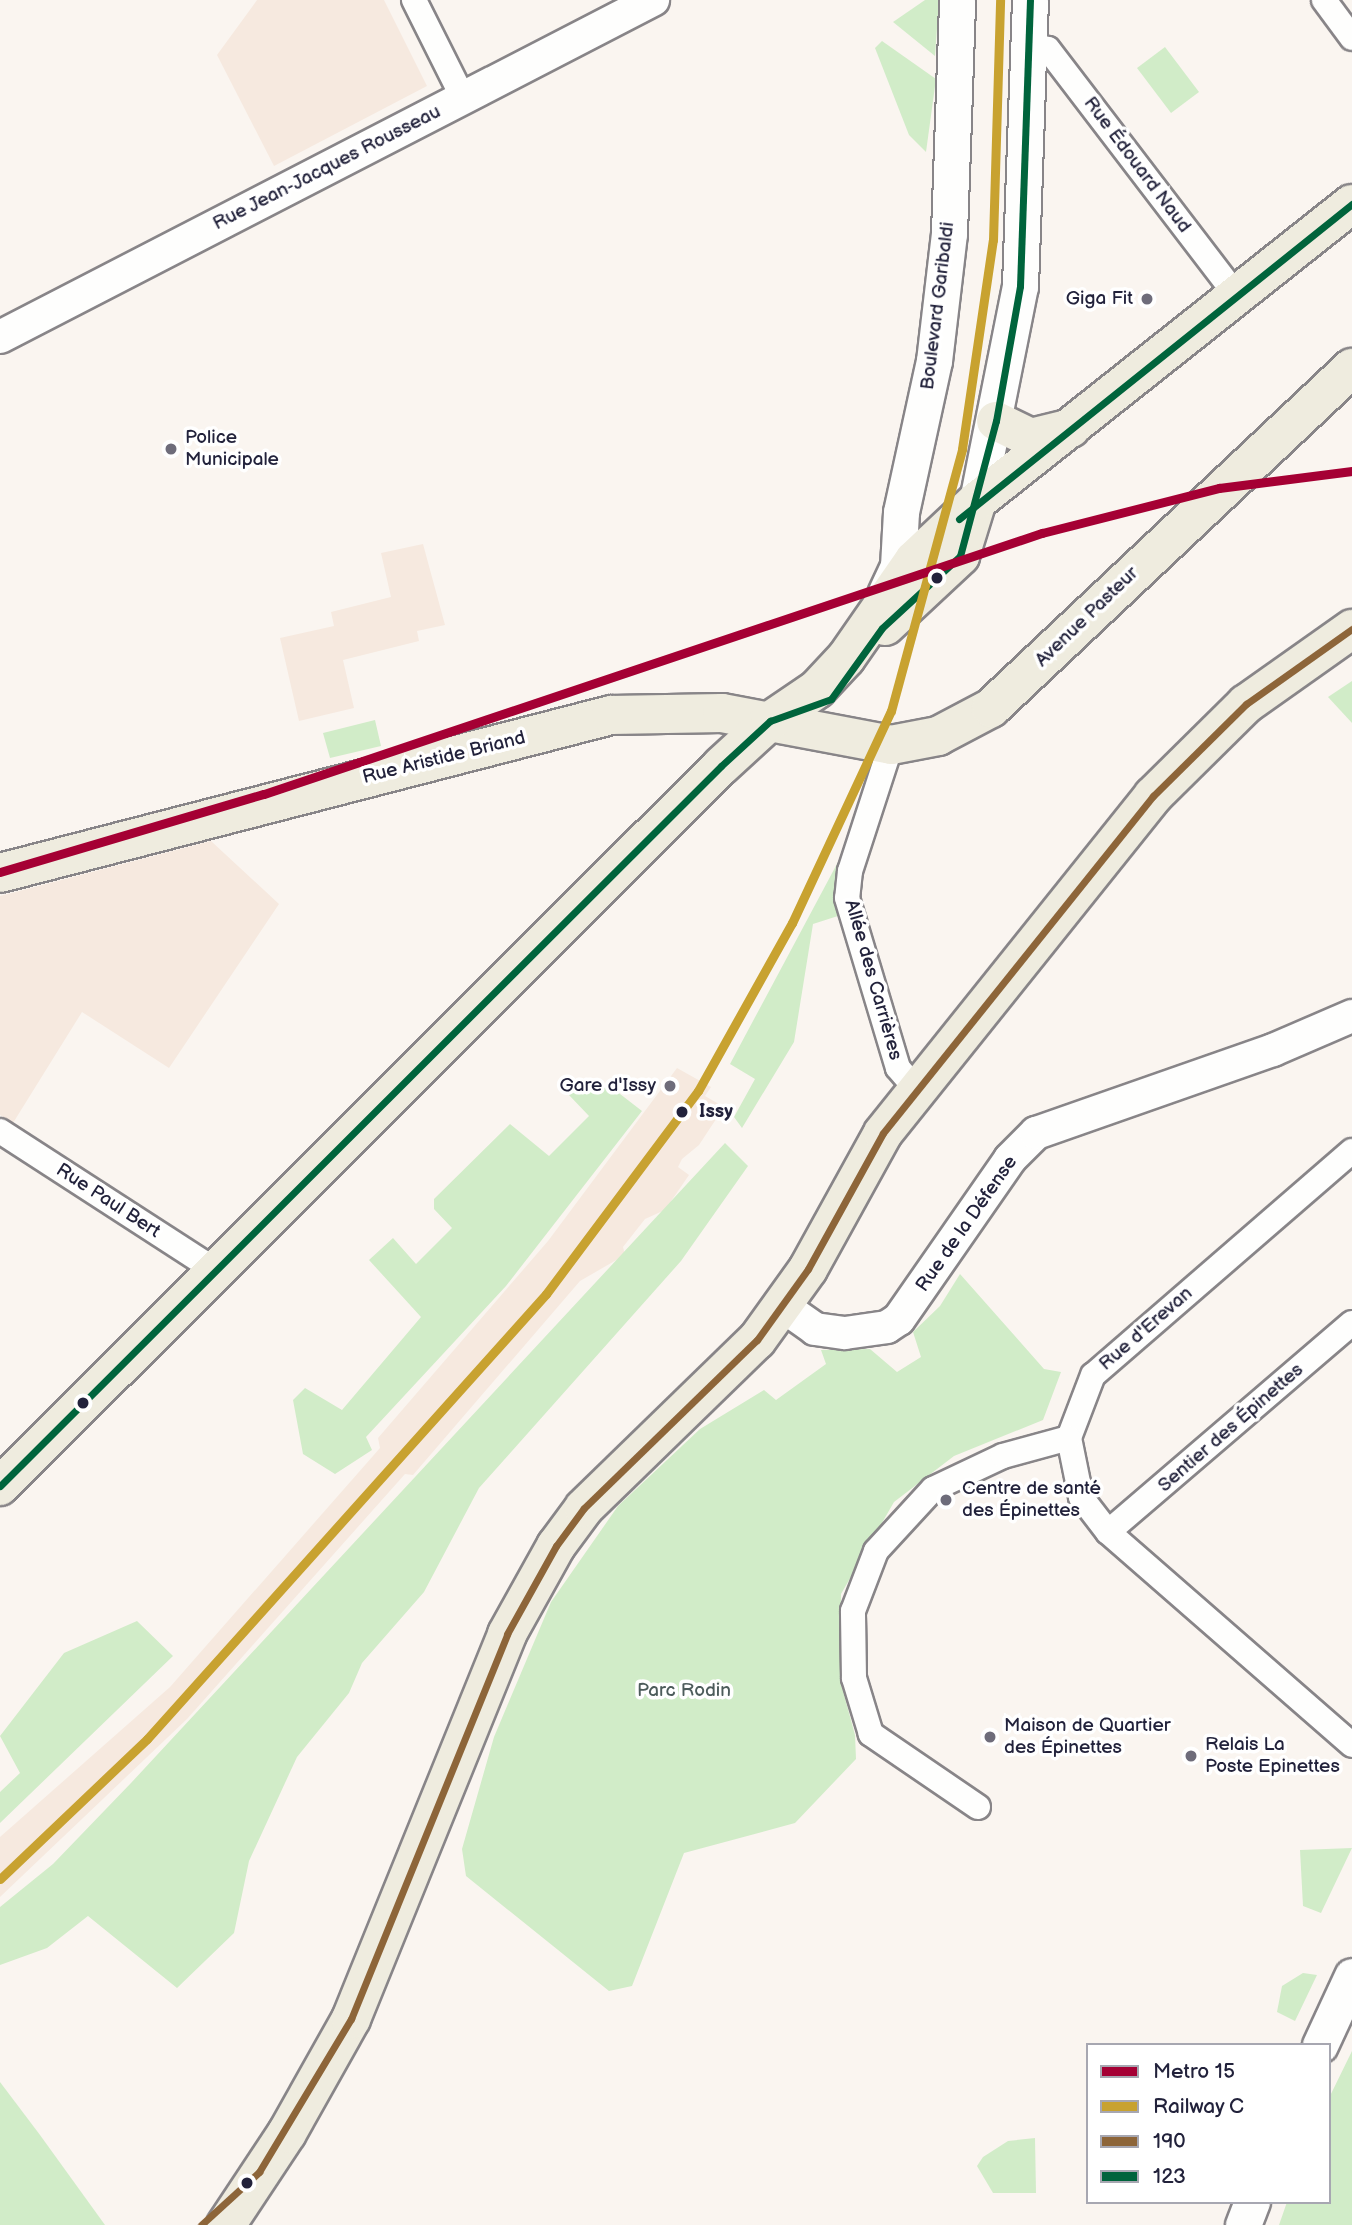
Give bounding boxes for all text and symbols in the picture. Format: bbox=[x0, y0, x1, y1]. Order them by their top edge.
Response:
street label: Rue Édouard Naud bbox=[1078, 92, 1196, 238]
street label: Rue Jean-Jacques Rousseau bbox=[209, 100, 445, 236]
street label: Boulevard Garibaldi bbox=[916, 221, 960, 391]
place label: Giga Fit bbox=[1066, 288, 1133, 310]
marker: Giga Fit bbox=[1139, 291, 1155, 307]
place label: Police Municipale bbox=[185, 427, 279, 471]
marker: Police Municipale bbox=[163, 441, 179, 457]
street label: Avenue Pasteur bbox=[1031, 562, 1143, 672]
unlabelled marker bbox=[930, 571, 944, 585]
street label: Rue Aristide Briand bbox=[360, 727, 528, 789]
street label: Allée des Carrières bbox=[839, 897, 907, 1063]
place label: Gare d'Issy bbox=[560, 1075, 656, 1097]
marker: Gare d'Issy bbox=[662, 1078, 678, 1094]
marker: Issy bbox=[671, 1101, 693, 1123]
place label: Issy bbox=[699, 1101, 733, 1123]
street label: Rue de la Défense bbox=[912, 1152, 1022, 1296]
street label: Rue Paul Bert bbox=[52, 1159, 164, 1243]
street label: Rue d'Erevan bbox=[1095, 1282, 1197, 1376]
street label: Sentier des Épinettes bbox=[1154, 1359, 1308, 1497]
unlabelled marker bbox=[76, 1396, 90, 1410]
place label: Centre de santé des Épinettes bbox=[962, 1478, 1101, 1522]
marker: Centre de santé des Épinettes bbox=[936, 1490, 956, 1510]
park label: Parc Rodin bbox=[637, 1680, 731, 1702]
place label: Maison de Quartier des Épinettes bbox=[1004, 1715, 1171, 1759]
marker: Maison de Quartier des Épinettes bbox=[982, 1729, 998, 1745]
place label: Relais La Poste Epinettes bbox=[1205, 1734, 1340, 1778]
marker: Relais La Poste Epinettes bbox=[1183, 1748, 1199, 1764]
legend bbox=[1086, 2043, 1331, 2204]
text: Metro 15 bbox=[1153, 2059, 1235, 2084]
text: Railway C bbox=[1153, 2094, 1244, 2119]
text: 190 bbox=[1153, 2129, 1186, 2154]
text: 123 bbox=[1153, 2164, 1186, 2189]
unlabelled marker bbox=[240, 2176, 254, 2190]

